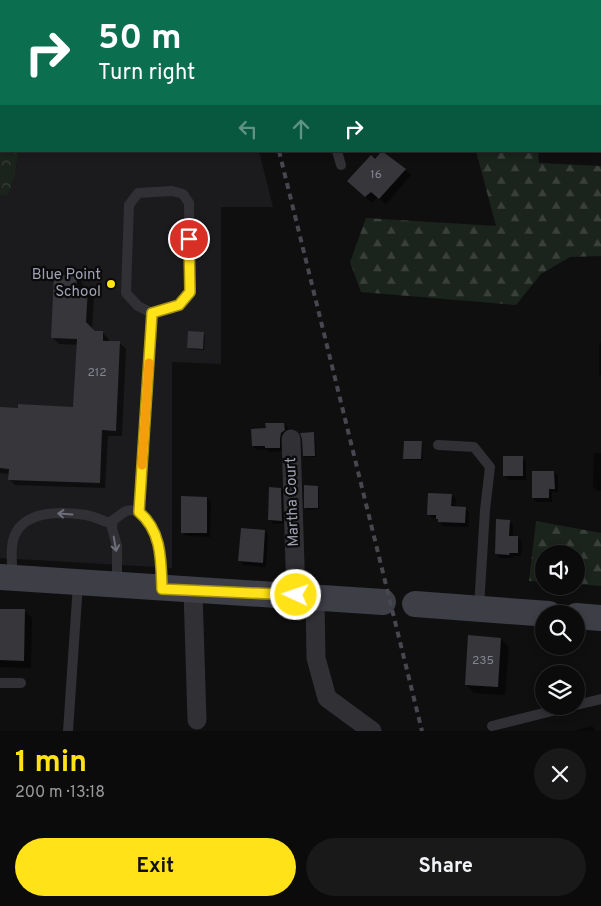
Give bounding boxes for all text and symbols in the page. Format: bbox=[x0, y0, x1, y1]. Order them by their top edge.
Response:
text: 50 m bbox=[98, 17, 182, 61]
icon: right bbox=[15, 20, 80, 85]
text: Turn right bbox=[98, 60, 195, 87]
icon: left bbox=[234, 115, 262, 143]
icon: ahead bbox=[287, 115, 315, 143]
icon: right bbox=[340, 115, 368, 143]
house number: 16 bbox=[370, 167, 382, 183]
pin bbox=[168, 218, 210, 260]
icon: arrive bbox=[175, 225, 203, 253]
place label: Blue Point School bbox=[32, 266, 101, 302]
marker: Blue Point School bbox=[105, 278, 117, 290]
house number: 212 bbox=[87, 365, 107, 381]
street label: Martha Court bbox=[282, 457, 304, 547]
one-way arrow bbox=[57, 510, 73, 519]
one-way arrow bbox=[111, 536, 121, 552]
map controls bbox=[535, 545, 585, 715]
button: sound bbox=[535, 545, 585, 595]
position arrow bbox=[269, 568, 321, 620]
button: search bbox=[535, 605, 585, 655]
house number: 235 bbox=[472, 653, 494, 669]
button: layers bbox=[535, 665, 585, 715]
text: 1 min bbox=[15, 745, 87, 782]
button: close bbox=[534, 748, 586, 800]
text: 200 m · 13:18 bbox=[15, 783, 105, 803]
button: Exit bbox=[15, 838, 296, 896]
button: Share bbox=[306, 838, 586, 896]

